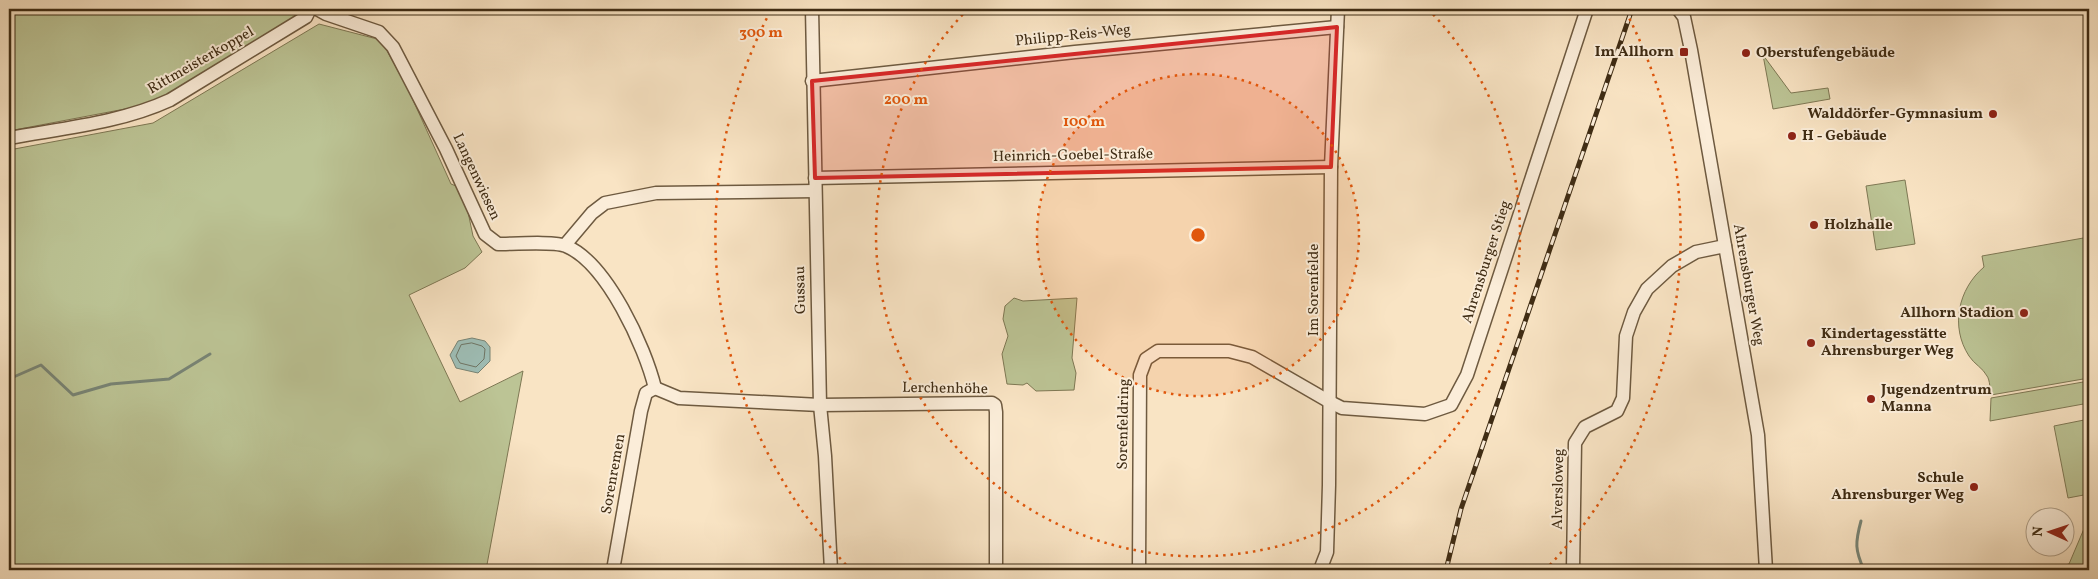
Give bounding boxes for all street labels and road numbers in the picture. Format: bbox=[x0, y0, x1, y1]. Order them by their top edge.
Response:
street label: Philipp-Reis-Weg bbox=[1014, 19, 1132, 53]
street label: Rittmeisterkoppel bbox=[144, 22, 258, 100]
street label: Langenwiesen bbox=[447, 130, 505, 224]
street label: Heinrich-Goebel-Straße bbox=[993, 144, 1153, 168]
street label: Ahrensburger Stieg bbox=[1457, 198, 1517, 326]
street label: Ahrensburger Weg bbox=[1727, 222, 1769, 348]
street label: Im Sorenfelde bbox=[1304, 244, 1325, 336]
street label: Gussau bbox=[790, 266, 812, 314]
street label: Lerchenhöhe bbox=[902, 378, 988, 400]
street label: Sorenfeldring bbox=[1113, 378, 1135, 470]
street label: Sorenremen bbox=[597, 432, 631, 516]
street label: Alversloweg bbox=[1548, 448, 1570, 530]

